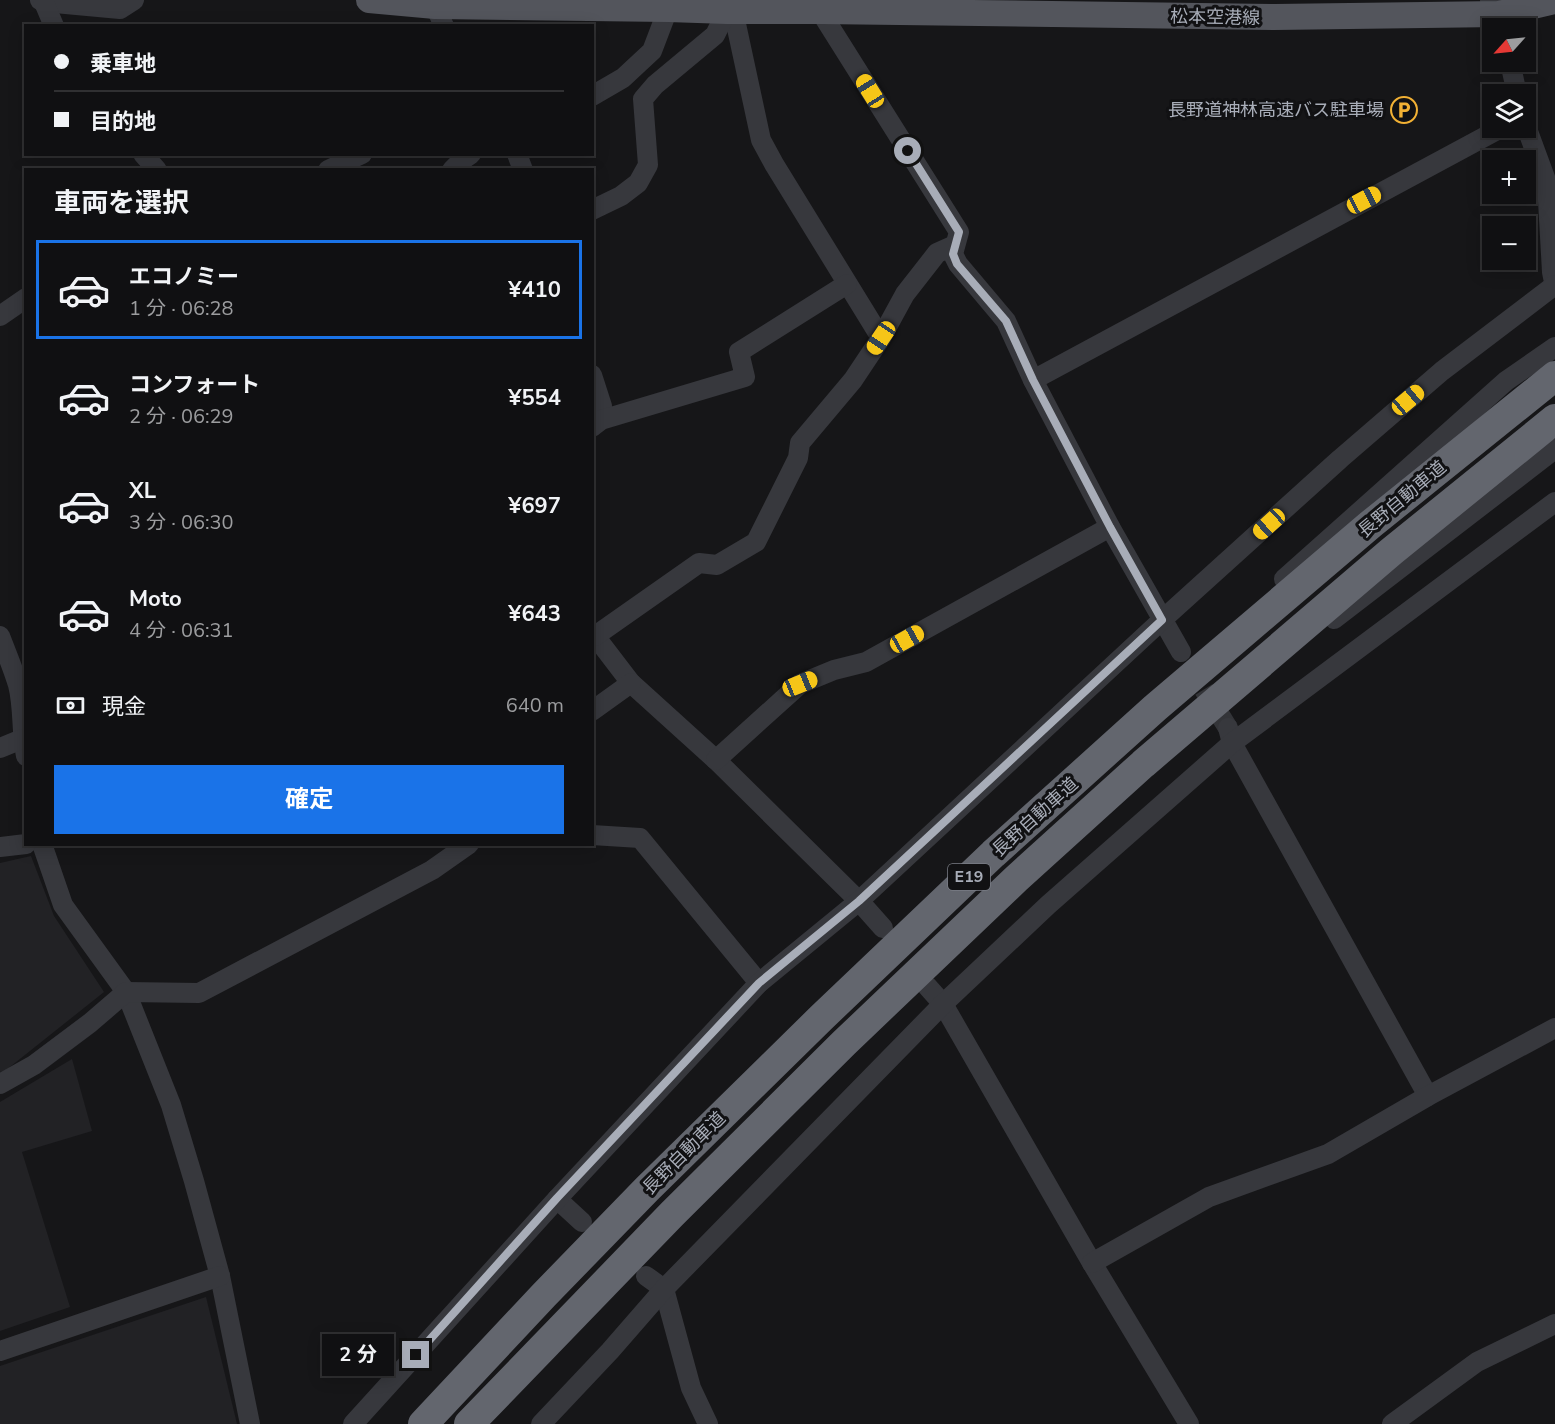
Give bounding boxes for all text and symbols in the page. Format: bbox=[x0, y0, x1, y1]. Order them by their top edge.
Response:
street label: 松本空港線 bbox=[1170, 4, 1260, 30]
north arrow bbox=[1482, 18, 1536, 72]
map controls bbox=[1482, 18, 1536, 270]
text: 乗車地 bbox=[90, 49, 156, 79]
car bbox=[853, 71, 887, 111]
button: layers bbox=[1482, 84, 1536, 138]
parking icon: 長野道神林高速バス駐車場 bbox=[1389, 95, 1419, 125]
place label: 長野道神林高速バス駐車場 bbox=[1168, 98, 1384, 122]
text: 目的地 bbox=[90, 107, 156, 137]
route start bbox=[894, 137, 921, 164]
button: + bbox=[1482, 150, 1536, 204]
car bbox=[1344, 184, 1384, 216]
text: 車両を選択 bbox=[54, 185, 189, 222]
button: − bbox=[1482, 216, 1536, 270]
text: エコノミー bbox=[129, 262, 239, 292]
icon: car bbox=[57, 263, 111, 317]
text: ¥410 bbox=[508, 275, 561, 305]
text: 1 分 · 06:28 bbox=[129, 295, 234, 322]
car bbox=[863, 318, 899, 358]
text: コンフォート bbox=[129, 370, 260, 400]
icon: car bbox=[57, 371, 111, 425]
car bbox=[1388, 382, 1428, 418]
text: ¥554 bbox=[508, 383, 561, 413]
text: 2 分 · 06:29 bbox=[129, 403, 234, 430]
street label: 長野自動車道 bbox=[1353, 455, 1451, 543]
text: XL bbox=[129, 476, 156, 506]
icon: car bbox=[57, 479, 111, 533]
text: ¥697 bbox=[508, 491, 561, 521]
car bbox=[1250, 505, 1288, 543]
text: 3 分 · 06:30 bbox=[129, 509, 234, 536]
text: Moto bbox=[129, 584, 182, 614]
icon: car bbox=[57, 587, 111, 641]
text: ¥643 bbox=[508, 599, 561, 629]
text: 4 分 · 06:31 bbox=[129, 617, 234, 644]
car bbox=[887, 622, 927, 656]
car bbox=[780, 669, 820, 699]
icon: cash bbox=[54, 689, 87, 722]
text: 現金 bbox=[102, 692, 146, 722]
text: 640 m bbox=[506, 692, 564, 719]
button: 確定 bbox=[54, 765, 564, 834]
street label: 長野自動車道 bbox=[987, 772, 1083, 862]
road number: E19 bbox=[948, 864, 990, 890]
street label: 長野自動車道 bbox=[637, 1106, 731, 1200]
callout: 2 分 bbox=[323, 1334, 395, 1376]
text: 2 分 bbox=[339, 1341, 377, 1368]
route end bbox=[402, 1341, 429, 1368]

